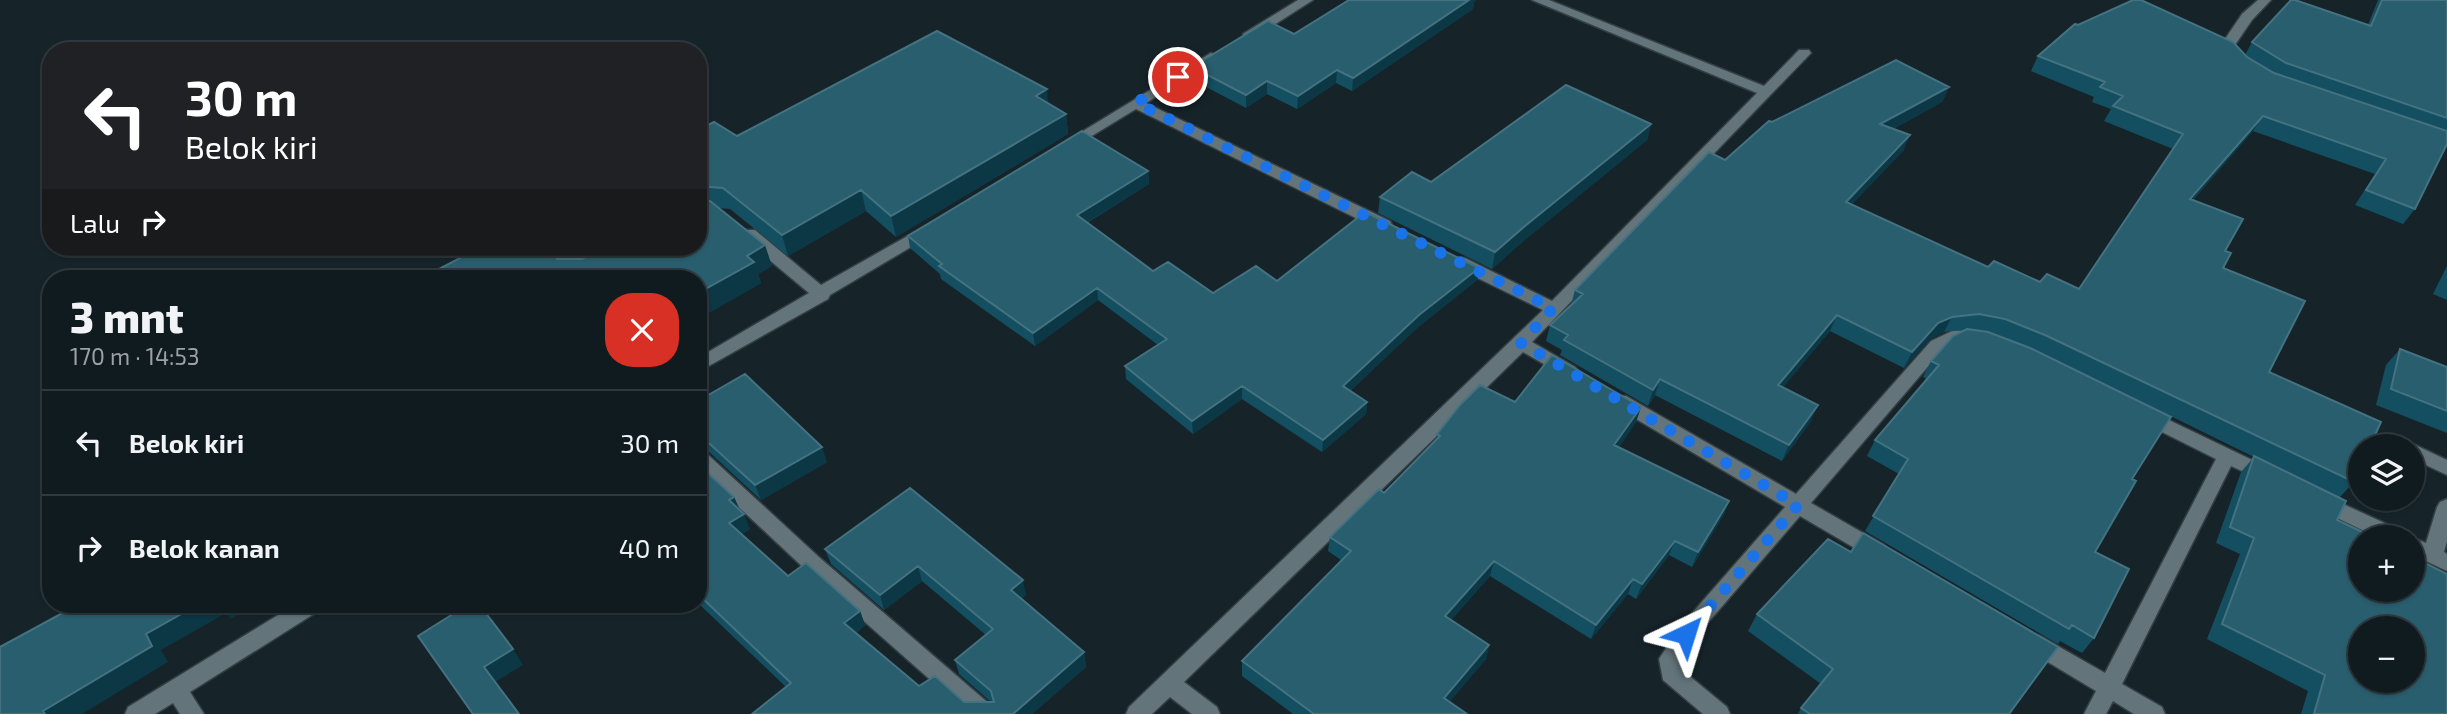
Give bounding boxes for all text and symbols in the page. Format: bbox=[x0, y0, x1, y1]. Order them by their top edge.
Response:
pin bbox=[1148, 47, 1208, 107]
icon: arrive bbox=[1159, 58, 1197, 96]
text: 30 m bbox=[185, 67, 297, 126]
icon: left bbox=[70, 70, 161, 161]
text: Belok kiri bbox=[185, 127, 318, 165]
icon: right bbox=[134, 203, 172, 241]
text: Lalu bbox=[70, 207, 120, 238]
text: 3 mnt bbox=[70, 291, 184, 341]
button: close bbox=[605, 293, 679, 367]
text: 170 m · 14:53 bbox=[70, 342, 200, 370]
icon: left bbox=[70, 424, 108, 462]
text: Belok kiri bbox=[129, 427, 244, 458]
text: 30 m bbox=[620, 427, 679, 458]
map controls bbox=[2348, 434, 2425, 693]
button: layers bbox=[2348, 434, 2425, 511]
button: + bbox=[2348, 525, 2425, 602]
icon: right bbox=[70, 529, 108, 567]
text: Belok kanan bbox=[129, 532, 280, 563]
text: 40 m bbox=[619, 532, 679, 563]
position arrow bbox=[1649, 597, 1723, 671]
button: − bbox=[2348, 616, 2425, 693]

